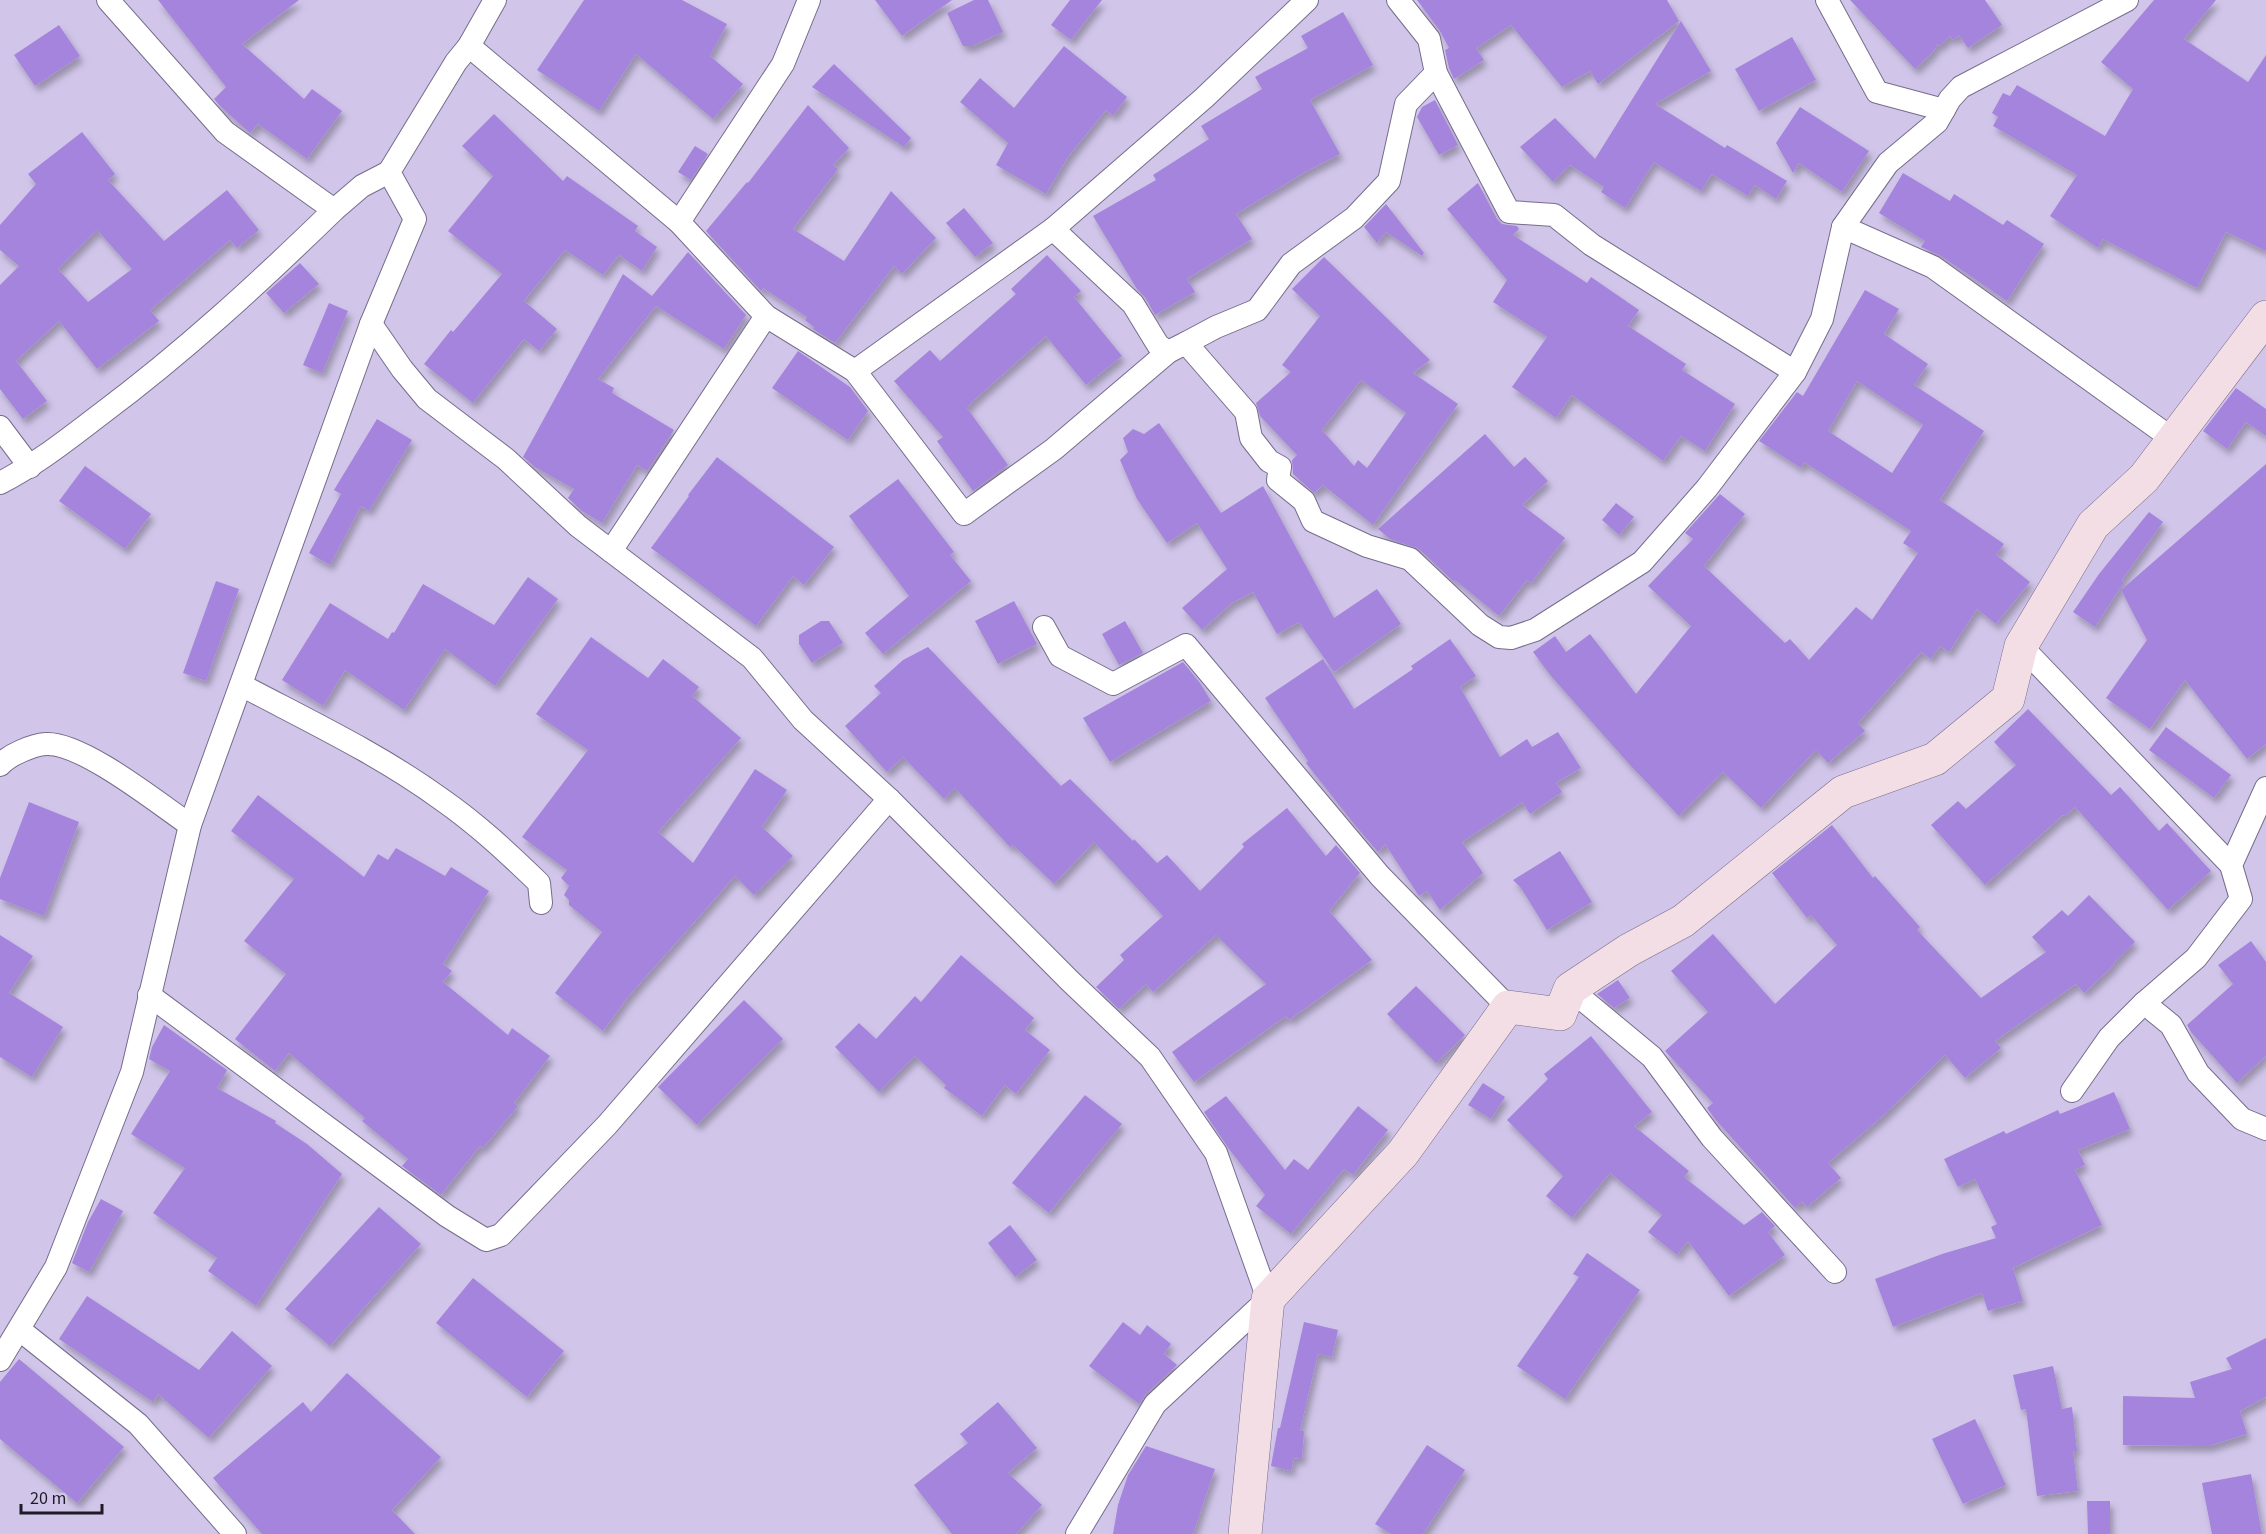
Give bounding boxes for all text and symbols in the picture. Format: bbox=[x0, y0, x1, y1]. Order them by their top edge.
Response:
scale bar bbox=[21, 1477, 102, 1515]
text: 20 m bbox=[30, 1486, 66, 1511]

